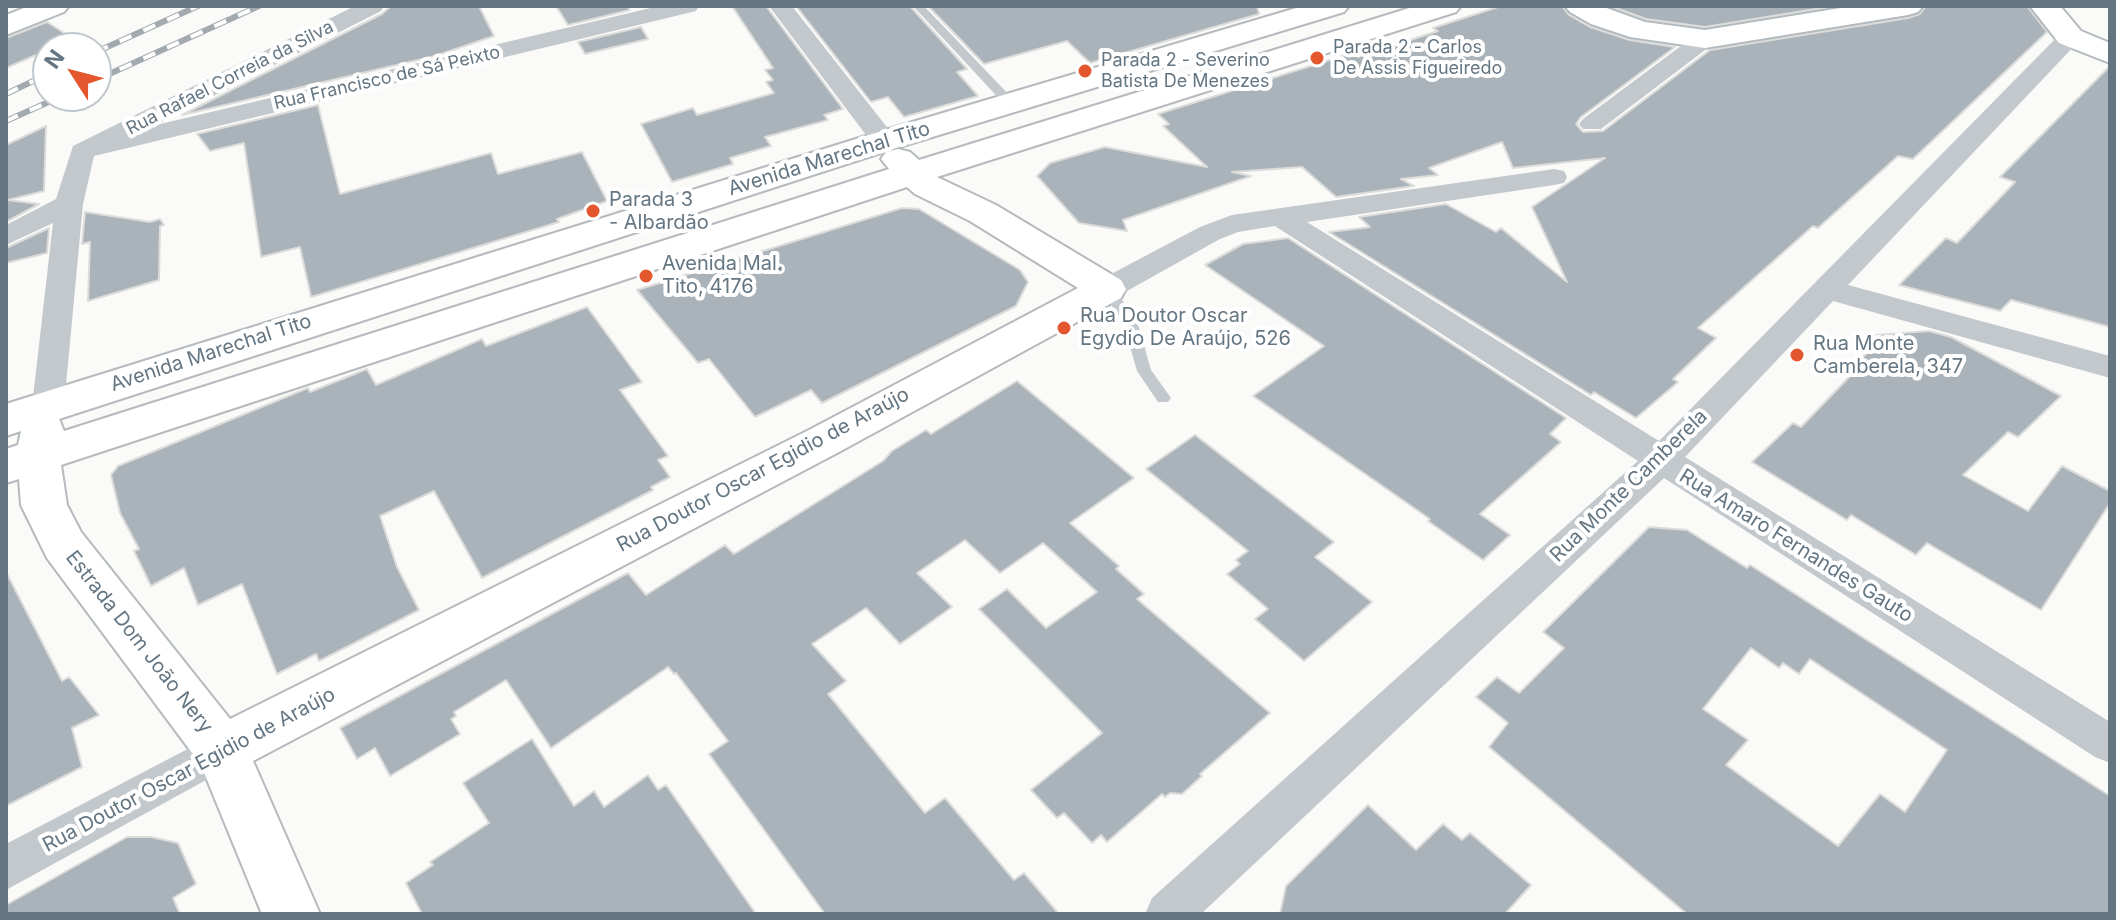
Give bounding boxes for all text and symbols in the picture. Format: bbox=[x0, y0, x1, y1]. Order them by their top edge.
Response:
street label: Rua Rafael Correia da Silva bbox=[123, 16, 337, 140]
north arrow bbox=[32, 32, 112, 112]
place label: Parada 2 - Carlos De Assis Figueiredo bbox=[1333, 37, 1502, 80]
street label: Rua Francisco de Sá Peixto bbox=[272, 41, 502, 115]
text: N bbox=[39, 45, 70, 73]
marker: Parada 2 - Carlos De Assis Figueiredo bbox=[1308, 49, 1326, 67]
place label: Parada 2 - Severino Batista De Menezes bbox=[1101, 50, 1270, 92]
marker: Parada 2 - Severino Batista De Menezes bbox=[1076, 62, 1094, 80]
street label: Avenida Marechal Tito bbox=[725, 117, 933, 201]
place label: Parada 3 - Albardão bbox=[609, 188, 709, 235]
marker: Parada 3 - Albardão bbox=[584, 202, 602, 220]
place label: Avenida Mal. Tito, 4176 bbox=[662, 252, 783, 299]
marker: Avenida Mal. Tito, 4176 bbox=[637, 267, 655, 285]
place label: Rua Doutor Oscar Egydio De Araújo, 526 bbox=[1080, 304, 1291, 351]
street label: Avenida Marechal Tito bbox=[107, 309, 315, 397]
marker: Rua Doutor Oscar Egydio De Araújo, 526 bbox=[1055, 319, 1073, 337]
place label: Rua Monte Camberela, 347 bbox=[1813, 332, 1963, 379]
marker: Rua Monte Camberela, 347 bbox=[1788, 346, 1806, 364]
street label: Rua Doutor Oscar Egidio de Araújo bbox=[613, 382, 913, 558]
street label: Rua Monte Camberela bbox=[1545, 405, 1713, 567]
street label: Rua Amaro Fernandes Gauto bbox=[1675, 464, 1917, 628]
street label: Estrada Dom João Nery bbox=[60, 546, 218, 738]
street label: Rua Doutor Oscar Egidio de Araújo bbox=[39, 682, 339, 858]

